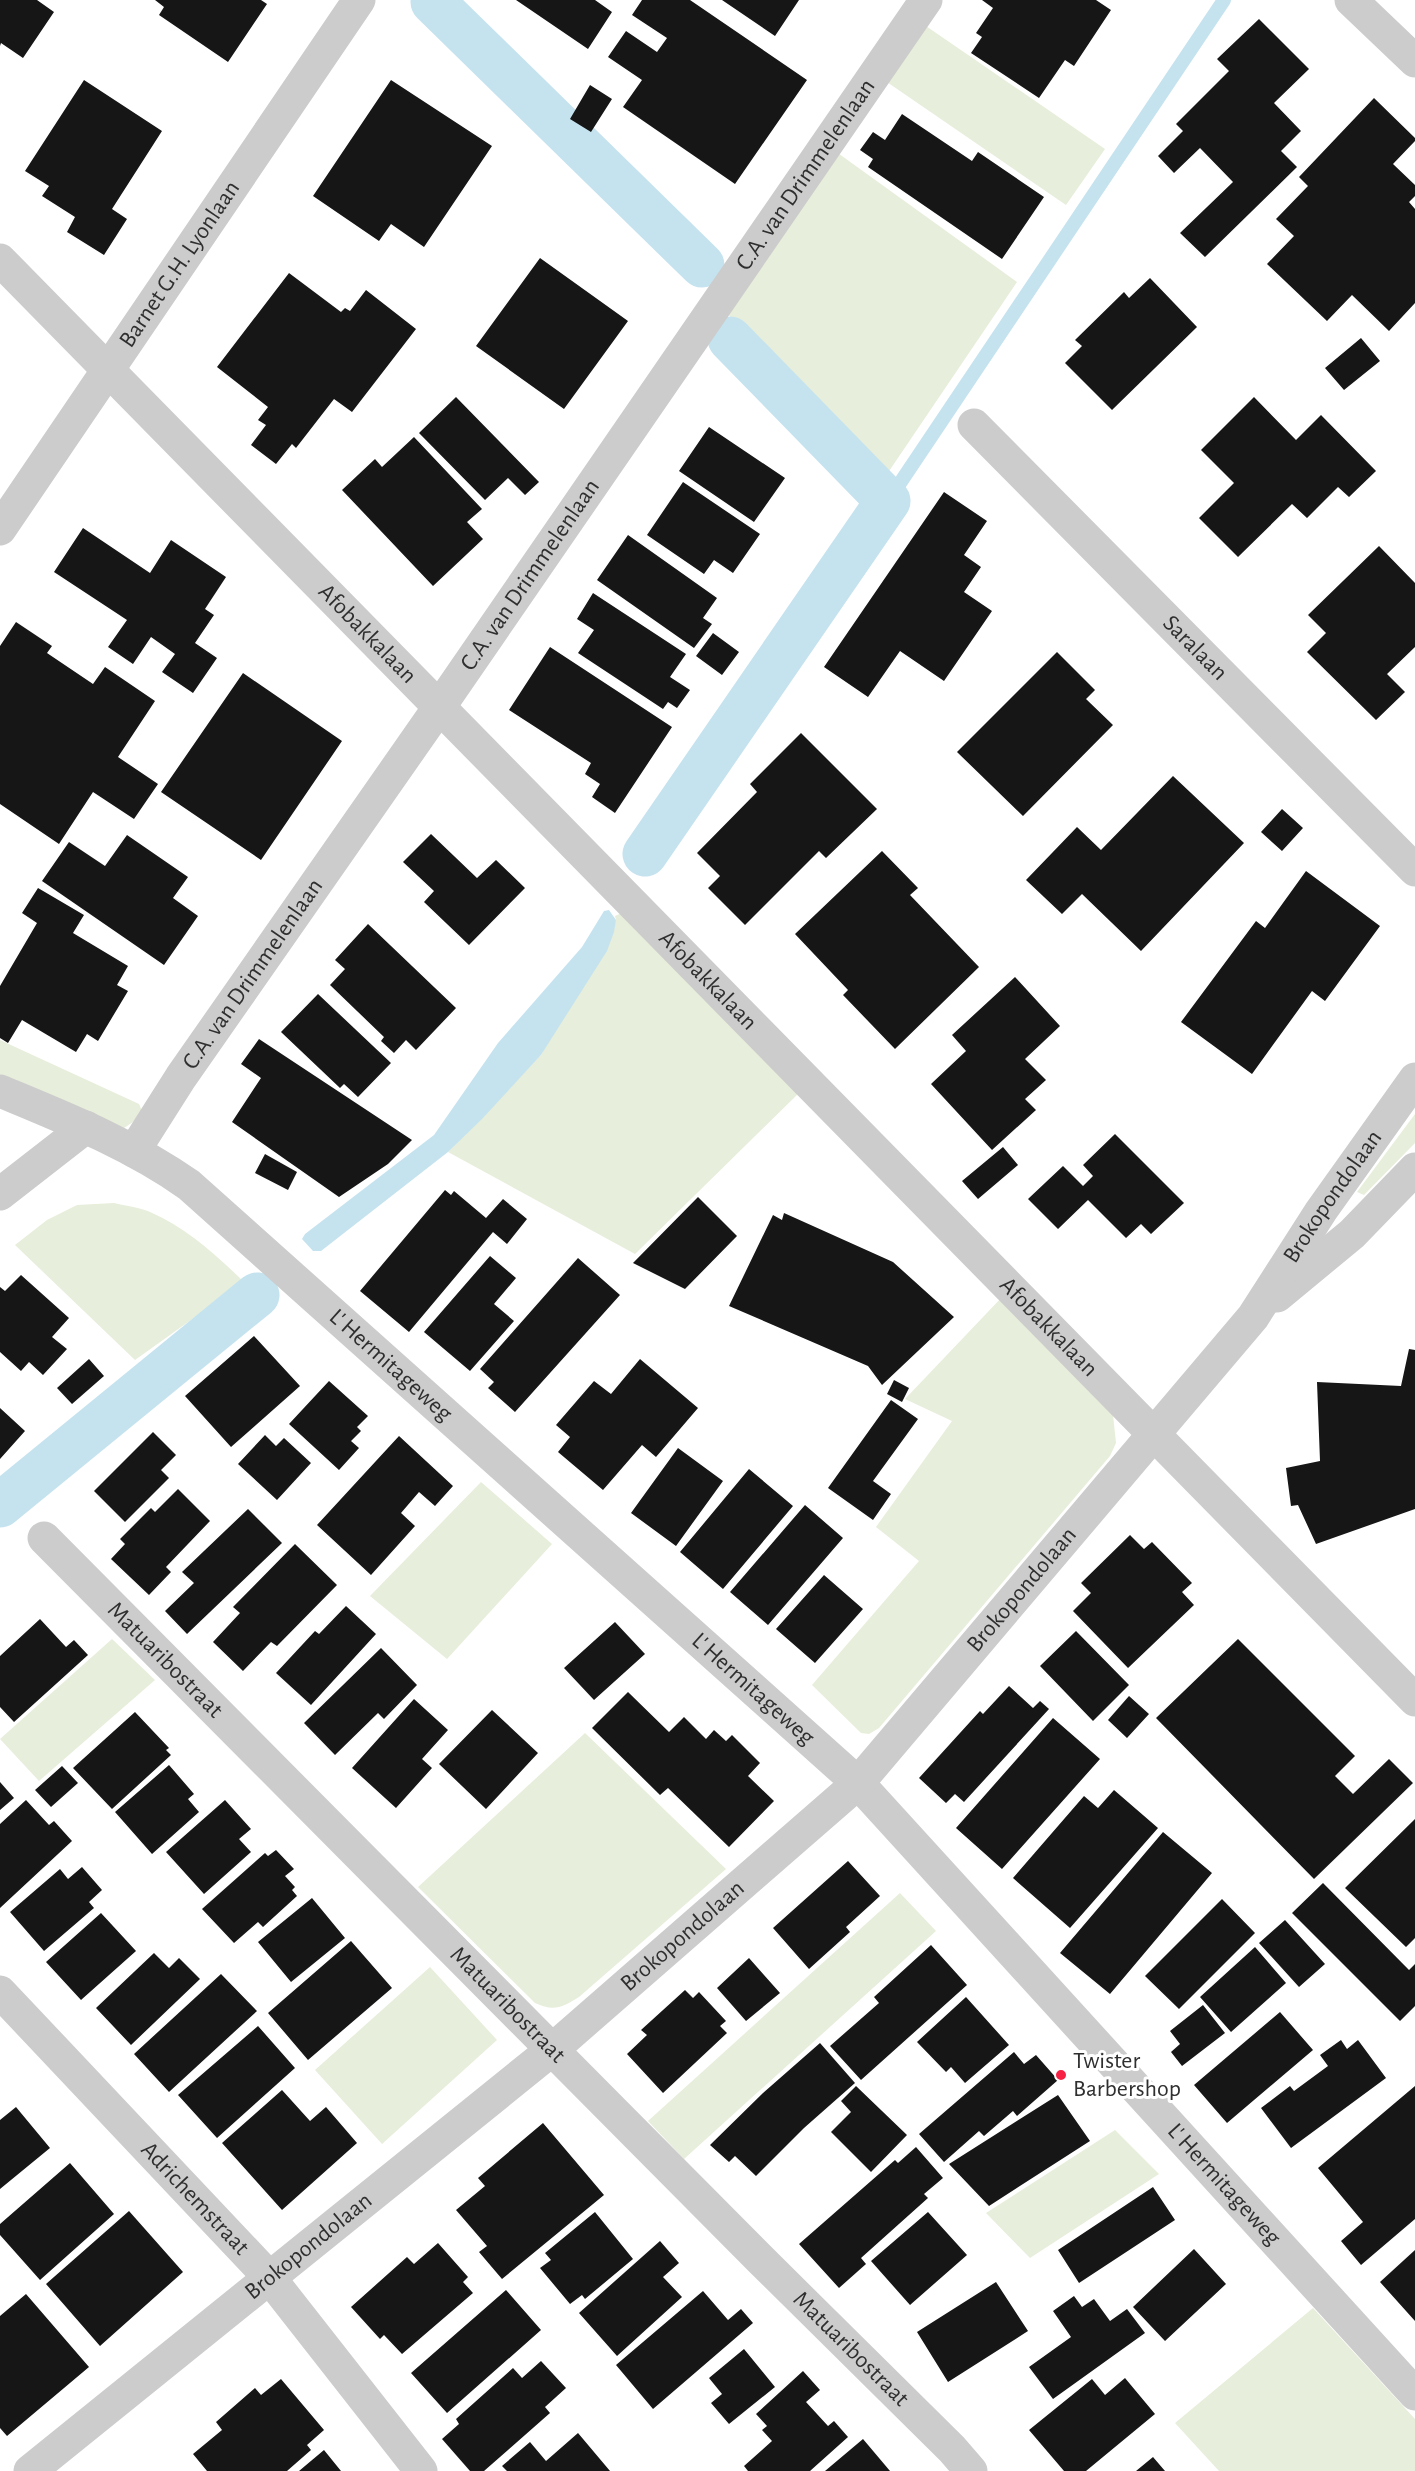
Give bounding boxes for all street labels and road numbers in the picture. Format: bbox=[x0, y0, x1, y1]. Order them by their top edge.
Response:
street label: C.A. van Drimmelenlaan bbox=[732, 75, 880, 275]
street label: Barnet G.H. Lyonlaan bbox=[115, 177, 244, 352]
street label: C.A. van Drimmelenlaan bbox=[456, 475, 604, 675]
street label: Afobakkalaan bbox=[314, 579, 421, 688]
street label: Saralaan bbox=[1158, 611, 1232, 685]
street label: C.A. van Drimmelenlaan bbox=[178, 875, 327, 1074]
street label: Afobakkalaan bbox=[654, 926, 762, 1035]
street label: Brokopondolaan bbox=[1279, 1126, 1387, 1267]
street label: Afobakkalaan bbox=[995, 1273, 1102, 1381]
street label: L' Hermitageweg bbox=[325, 1305, 457, 1426]
street label: Brokopondolaan bbox=[962, 1523, 1081, 1657]
street label: Matuaribostraat bbox=[103, 1598, 228, 1723]
street label: L' Hermitageweg bbox=[687, 1628, 819, 1750]
street label: Brokopondolaan bbox=[616, 1876, 749, 1996]
street label: Matuaribostraat bbox=[446, 1942, 570, 2068]
street label: L' Hermitageweg bbox=[1163, 2119, 1285, 2250]
street label: Adrichemstraat bbox=[136, 2137, 254, 2260]
street label: Brokopondolaan bbox=[241, 2188, 377, 2304]
street label: Matuaribostraat bbox=[788, 2287, 914, 2411]

